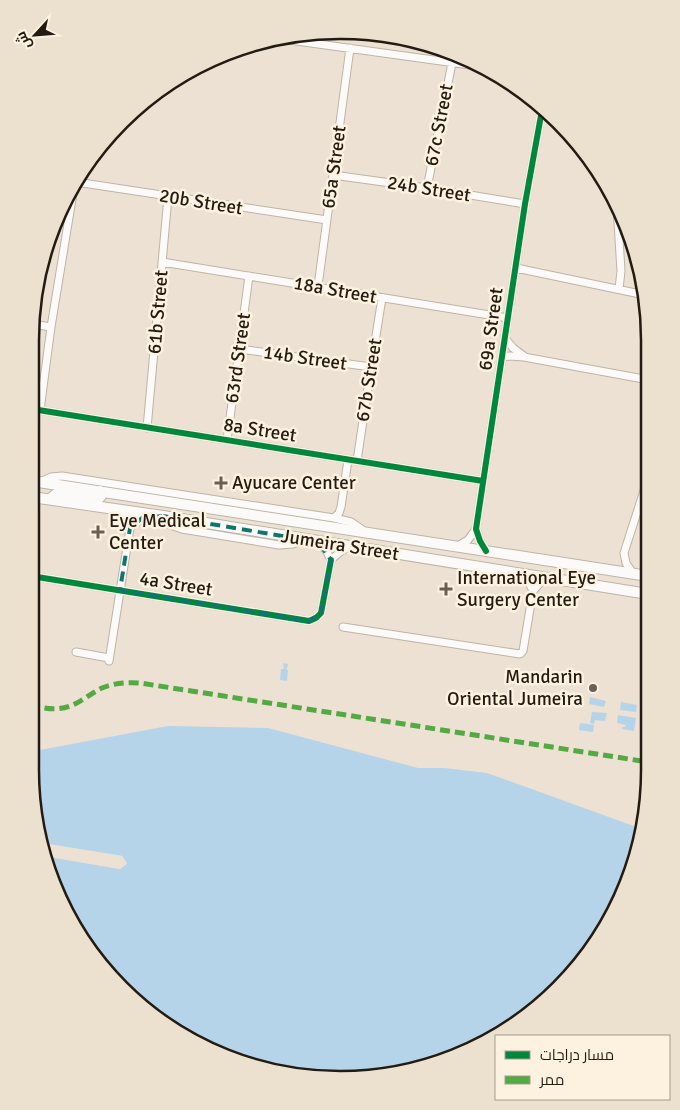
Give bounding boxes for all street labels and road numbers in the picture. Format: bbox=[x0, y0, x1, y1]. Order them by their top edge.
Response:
street label: 67c Street bbox=[419, 82, 459, 168]
street label: 65a Street bbox=[316, 123, 352, 210]
street label: 24b Street bbox=[386, 171, 473, 207]
street label: 20b Street bbox=[158, 184, 245, 220]
street label: 61b Street bbox=[142, 269, 174, 355]
street label: 18a Street bbox=[292, 271, 379, 309]
street label: 69a Street bbox=[473, 285, 509, 372]
street label: 63rd Street bbox=[220, 311, 256, 405]
street label: 67b Street bbox=[351, 336, 387, 423]
street label: 14b Street bbox=[262, 340, 349, 376]
street label: 8a Street bbox=[222, 412, 299, 448]
street label: Jumeira Street bbox=[279, 524, 401, 566]
street label: 4a Street bbox=[138, 566, 215, 602]

